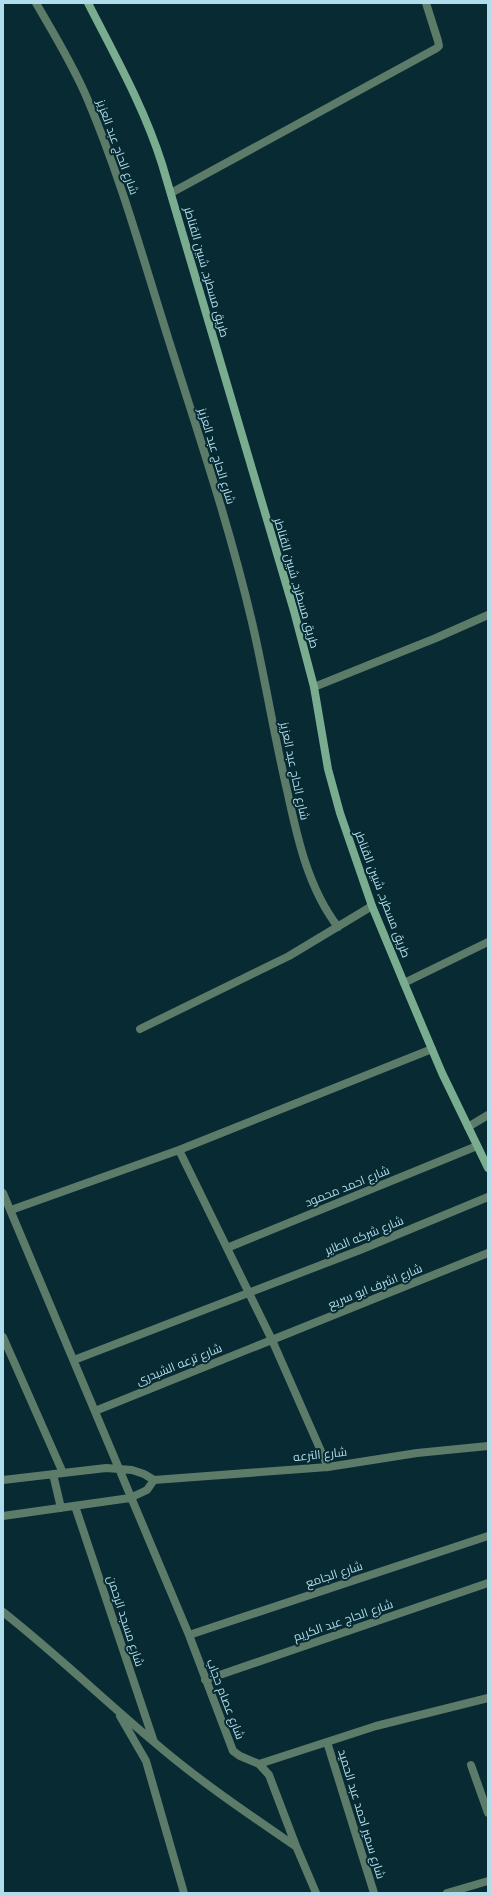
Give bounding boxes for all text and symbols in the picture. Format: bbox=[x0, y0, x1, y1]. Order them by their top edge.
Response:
street label: شارع الحاج عبد العزيز bbox=[93, 97, 142, 197]
street label: طريق مسطرد, شبين القناطر bbox=[181, 204, 233, 339]
street label: شارع الحاج عبد العزيز bbox=[194, 405, 239, 506]
street label: طريق مسطرد, شبين القناطر bbox=[271, 515, 323, 650]
street label: شارع الحاج عبد العزيز bbox=[276, 720, 313, 822]
street label: طريق مسطرد, شبين القناطر bbox=[351, 827, 414, 960]
street label: شارع احمد محمود bbox=[302, 1162, 392, 1211]
street label: شارع شركه الطاير bbox=[322, 1212, 406, 1259]
street label: شارع اشرف ابو سريع bbox=[326, 1260, 425, 1313]
street label: شارع ترعه الشبدرى bbox=[134, 1340, 225, 1389]
street label: شارع الترعه bbox=[292, 1444, 348, 1465]
street label: شارع الجامع bbox=[304, 1558, 365, 1591]
street label: شارع مسجد الرحمن bbox=[103, 1574, 148, 1669]
street label: شارع الحاج عبد الكريم bbox=[291, 1596, 395, 1645]
street label: شارع عصام حجاب bbox=[203, 1657, 248, 1742]
street label: شارع سمير احمد عبد الحميد bbox=[334, 1747, 389, 1881]

